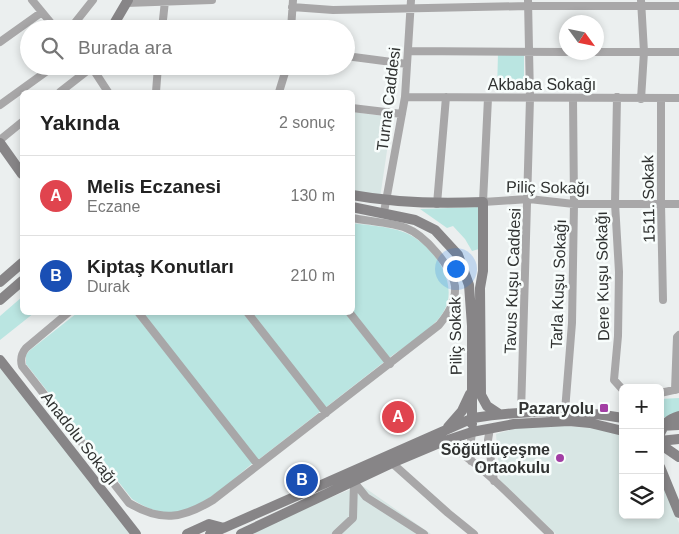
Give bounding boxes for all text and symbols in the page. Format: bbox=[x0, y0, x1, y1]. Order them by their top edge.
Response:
north arrow bbox=[559, 15, 604, 60]
search box bbox=[20, 20, 355, 75]
icon: search bbox=[38, 34, 66, 62]
text: Burada ara bbox=[78, 37, 172, 58]
street label: Turna Caddesi bbox=[374, 46, 403, 152]
street label: Akbaba Sokağı bbox=[488, 76, 596, 93]
text: Yakında bbox=[40, 111, 119, 134]
text: 2 sonuç bbox=[279, 114, 335, 131]
street label: 1511. Sokak bbox=[639, 154, 658, 243]
text: Melis Eczanesi bbox=[87, 176, 221, 197]
street label: Piliç Sokağı bbox=[506, 178, 590, 197]
text: A bbox=[50, 187, 62, 204]
text: 130 m bbox=[291, 187, 335, 204]
text: Eczane bbox=[87, 198, 140, 215]
street label: Tavus Kuşu Caddesi bbox=[501, 208, 524, 354]
street label: Dere Kuşu Sokağı bbox=[593, 211, 612, 341]
street label: Tarla Kuşu Sokağı bbox=[548, 219, 569, 349]
text: Kiptaş Konutları bbox=[87, 256, 234, 277]
your location bbox=[443, 256, 469, 282]
text: B bbox=[50, 267, 62, 284]
text: 210 m bbox=[291, 267, 335, 284]
text: Durak bbox=[87, 278, 130, 295]
street label: Piliç Sokak bbox=[446, 296, 465, 375]
map controls bbox=[619, 384, 664, 519]
button: + bbox=[619, 384, 664, 429]
street label: Anadolu Sokağı bbox=[38, 389, 121, 488]
pin: A bbox=[382, 398, 414, 436]
place label: Pazaryolu bbox=[518, 400, 594, 417]
marker: Pazaryolu bbox=[598, 402, 610, 414]
button: − bbox=[619, 429, 664, 474]
place label: Söğütlüçeşme Ortaokulu bbox=[441, 441, 550, 476]
marker: Söğütlüçeşme Ortaokulu bbox=[554, 452, 566, 464]
pin: B bbox=[286, 461, 318, 499]
button: layers bbox=[619, 474, 664, 519]

